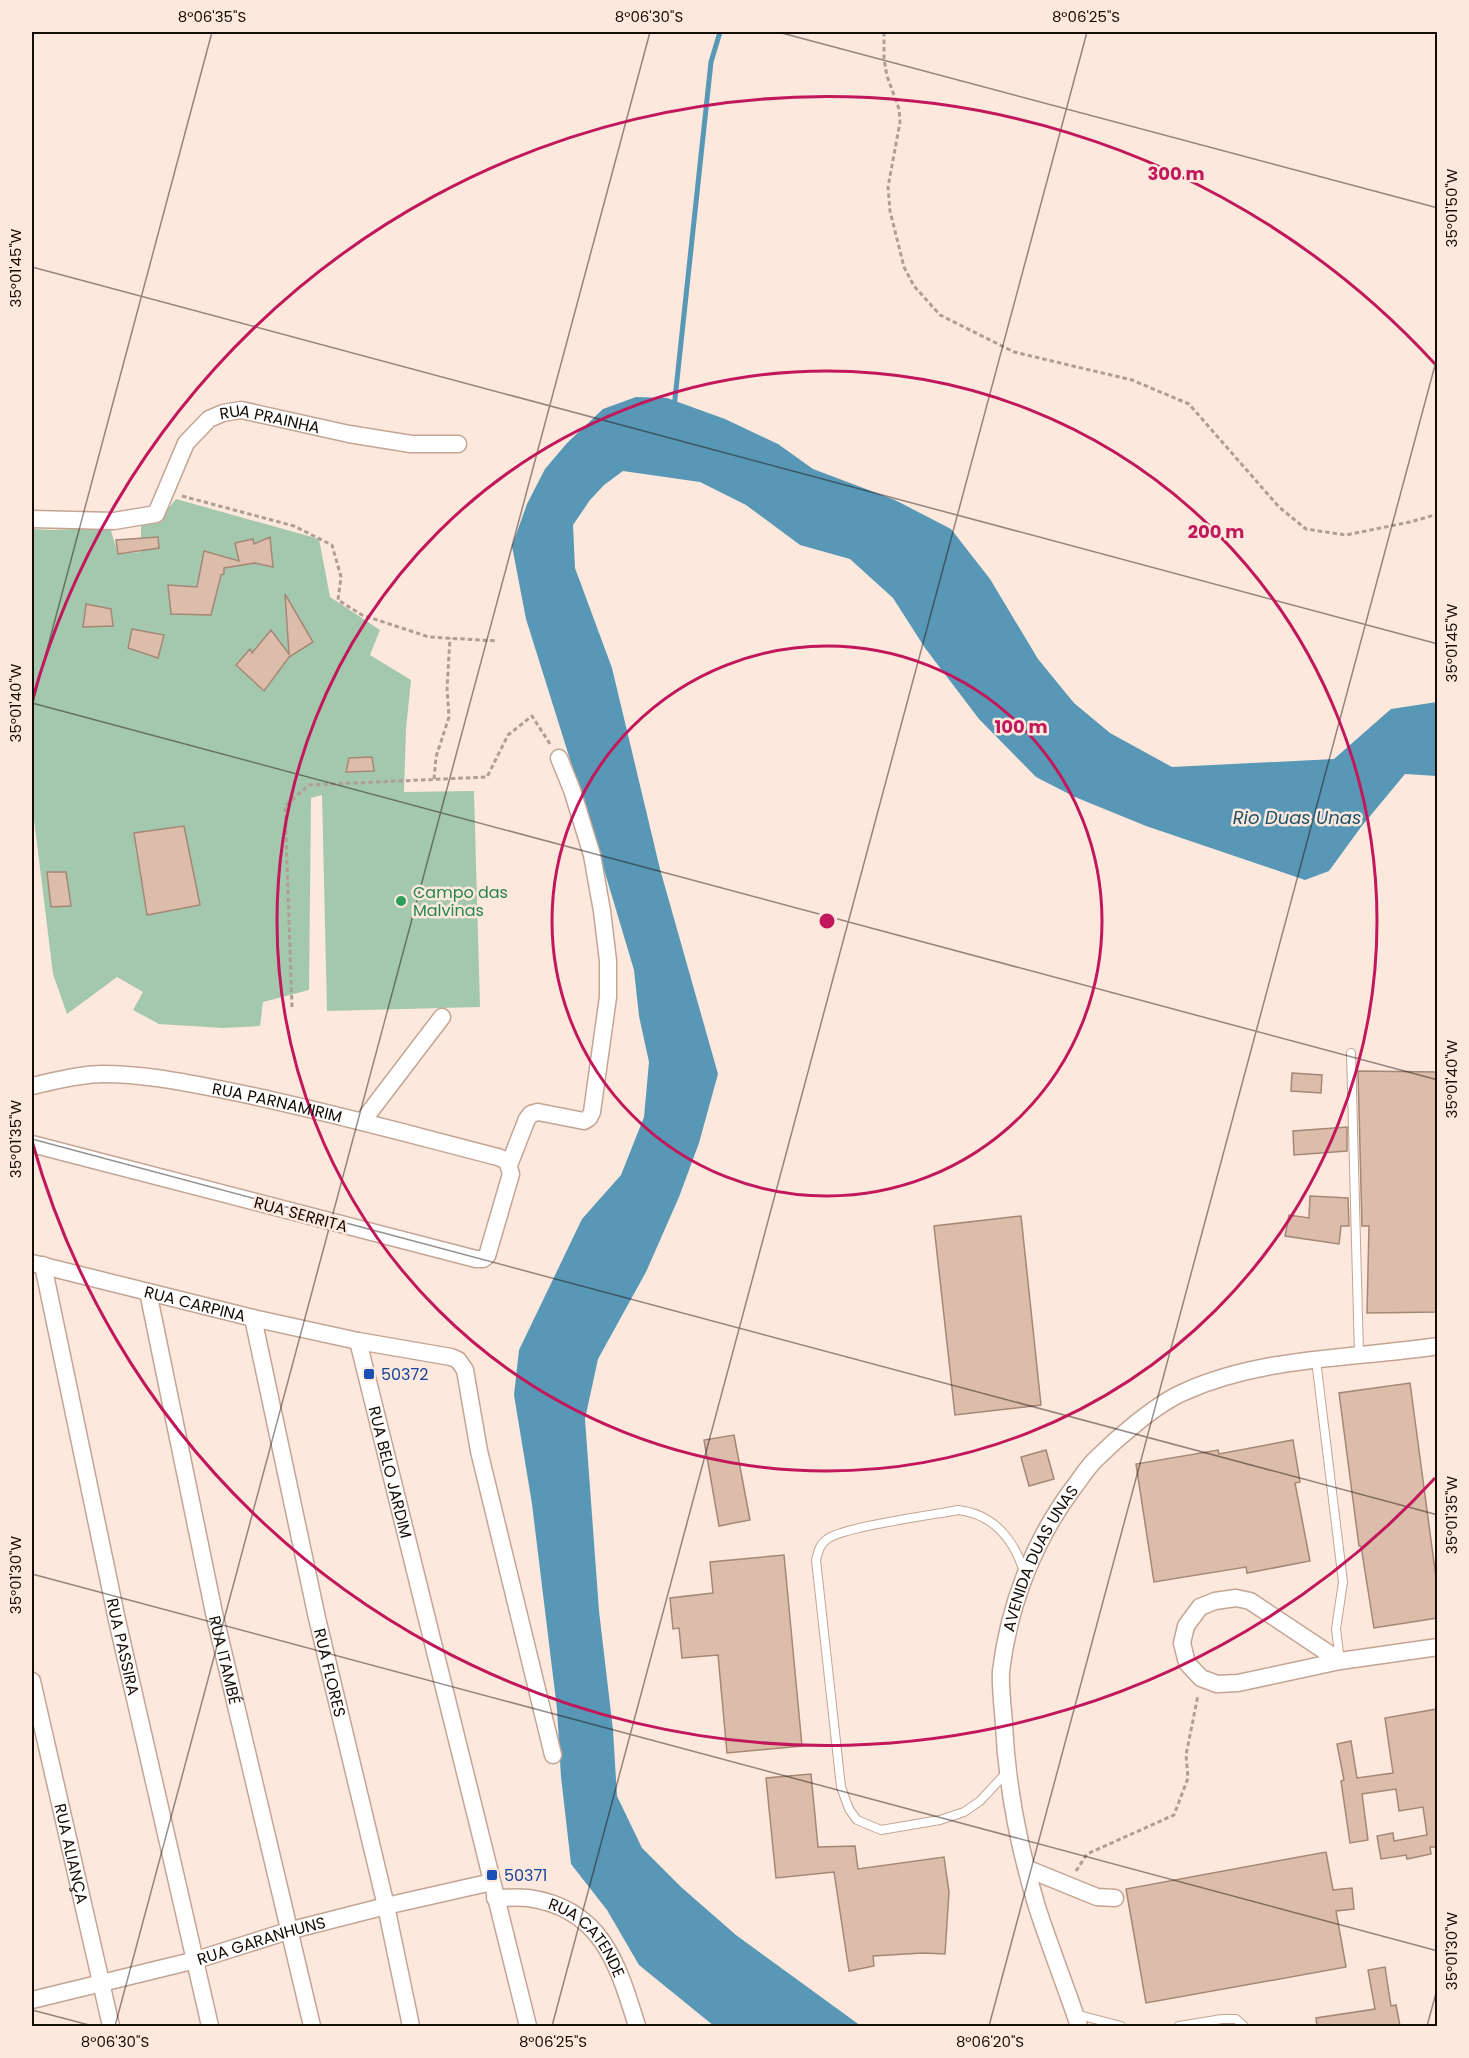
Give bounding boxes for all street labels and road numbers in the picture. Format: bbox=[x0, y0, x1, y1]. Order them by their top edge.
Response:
street label: RUA PRAINHA bbox=[218, 399, 322, 439]
street label: RUA PARNAMIRIM bbox=[210, 1077, 345, 1128]
street label: RUA SERRITA bbox=[252, 1191, 350, 1238]
street label: RUA CARPINA bbox=[142, 1280, 248, 1328]
street label: RUA BELO JARDIM bbox=[363, 1404, 418, 1541]
street label: AVENIDA DUAS UNAS bbox=[997, 1480, 1084, 1634]
street label: RUA PASSIRA bbox=[101, 1596, 145, 1698]
street label: RUA ITAMBÉ bbox=[203, 1613, 246, 1707]
street label: RUA FLORES bbox=[308, 1626, 351, 1720]
street label: RUA ALIANÇA bbox=[48, 1801, 94, 1906]
street label: RUA CATENDE bbox=[545, 1892, 630, 1981]
street label: RUA GARANHUNS bbox=[194, 1911, 328, 1971]

